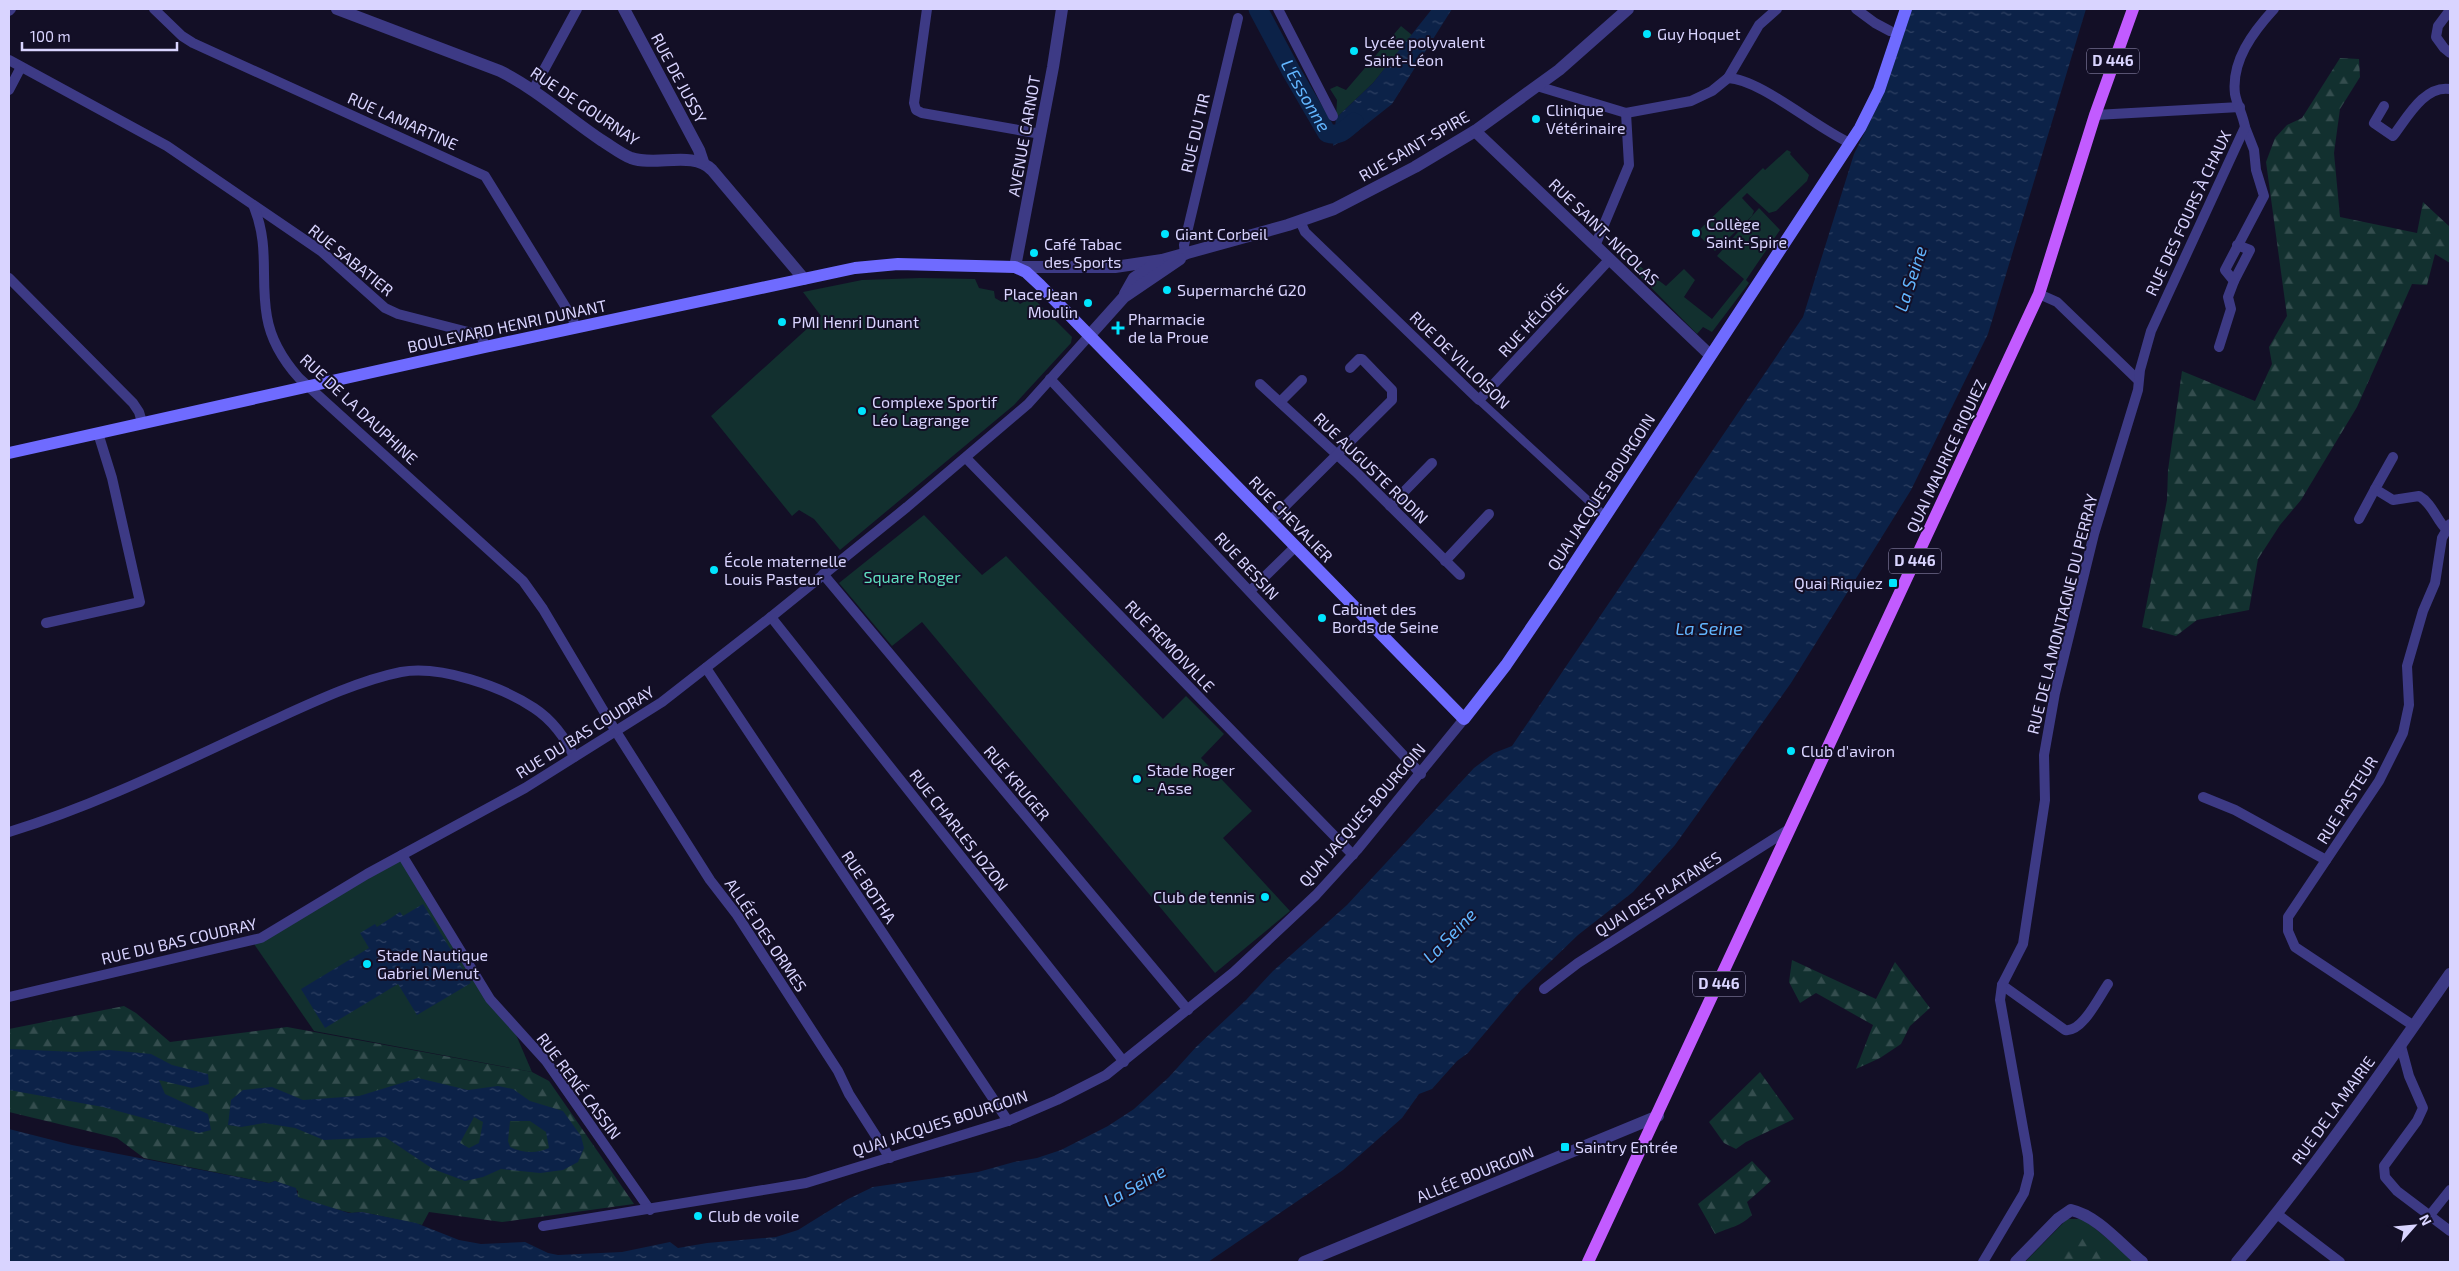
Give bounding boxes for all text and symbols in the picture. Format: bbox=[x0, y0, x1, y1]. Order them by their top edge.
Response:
scale bar bbox=[22, 20, 178, 52]
place label: Guy Hoquet bbox=[1657, 24, 1741, 43]
text: 100 m bbox=[30, 27, 71, 45]
marker: Guy Hoquet bbox=[1641, 28, 1653, 40]
street label: RUE DE JUSSY bbox=[648, 30, 711, 126]
place label: Lycée polyvalent Saint-Léon bbox=[1364, 32, 1485, 69]
marker: Lycée polyvalent Saint-Léon bbox=[1348, 45, 1360, 57]
road number: D 446 bbox=[2087, 48, 2139, 74]
water label: L'Essonne bbox=[1277, 55, 1336, 136]
street label: RUE DE GOURNAY bbox=[527, 62, 643, 149]
street label: AVENUE CARNOT bbox=[1004, 74, 1044, 198]
street label: RUE LAMARTINE bbox=[345, 88, 461, 153]
street label: RUE DU TIR bbox=[1176, 91, 1213, 174]
place label: Clinique Vétérinaire bbox=[1546, 100, 1626, 137]
street label: RUE SAINT-SPIRE bbox=[1355, 106, 1472, 185]
marker: Clinique Vétérinaire bbox=[1530, 113, 1542, 125]
street label: RUE DES FOURS À CHAUX bbox=[2141, 127, 2234, 299]
street label: RUE SAINT-NICOLAS bbox=[1545, 174, 1663, 289]
place label: Collège Saint-Spire bbox=[1706, 214, 1787, 251]
street label: RUE SABATIER bbox=[305, 220, 398, 300]
place label: Giant Corbeil bbox=[1175, 224, 1268, 243]
marker: Collège Saint-Spire bbox=[1690, 227, 1702, 239]
marker: Giant Corbeil bbox=[1159, 228, 1171, 240]
place label: Café Tabac des Sports bbox=[1044, 234, 1122, 271]
water label: La Seine bbox=[1889, 243, 1931, 314]
marker: Café Tabac des Sports bbox=[1028, 247, 1040, 259]
street label: RUE HÉLOÏSE bbox=[1494, 279, 1571, 360]
place label: Supermarché G20 bbox=[1177, 280, 1306, 299]
place label: Place Jean Moulin bbox=[1003, 284, 1078, 321]
marker: Supermarché G20 bbox=[1161, 284, 1173, 296]
street label: BOULEVARD HENRI DUNANT bbox=[405, 295, 608, 356]
marker: Place Jean Moulin bbox=[1082, 297, 1094, 309]
street label: RUE DE VILLOISON bbox=[1406, 307, 1514, 412]
place label: Pharmacie de la Proue bbox=[1128, 309, 1209, 346]
place label: PMI Henri Dunant bbox=[792, 312, 919, 331]
marker: PMI Henri Dunant bbox=[776, 316, 788, 328]
marker: Pharmacie de la Proue bbox=[1112, 322, 1124, 334]
street label: RUE DE LA DAUPHINE bbox=[297, 349, 422, 468]
street label: QUAI MAURICE RIQUIEZ bbox=[1902, 376, 1990, 536]
place label: Complexe Sportif Léo Lagrange bbox=[872, 392, 998, 429]
marker: Complexe Sportif Léo Lagrange bbox=[856, 405, 868, 417]
street label: RUE AUGUSTE RODIN bbox=[1310, 408, 1432, 527]
street label: QUAI JACQUES BOURGOIN bbox=[1543, 410, 1659, 574]
street label: RUE CHEVALIER bbox=[1246, 472, 1337, 566]
street label: RUE DE LA MONTAGNE DU PERRAY bbox=[2022, 492, 2101, 736]
street label: RUE BESSIN bbox=[1211, 528, 1283, 603]
road number: D 446 bbox=[1889, 548, 1941, 574]
place label: École maternelle Louis Pasteur bbox=[724, 551, 847, 588]
marker: École maternelle Louis Pasteur bbox=[708, 564, 720, 576]
park label: Square Roger bbox=[863, 567, 961, 586]
place label: Quai Riquiez bbox=[1794, 573, 1883, 593]
marker: Quai Riquiez bbox=[1887, 577, 1899, 589]
street label: RUE REMOIVILLE bbox=[1122, 596, 1219, 696]
place label: Cabinet des Bords de Seine bbox=[1332, 599, 1439, 636]
marker: Cabinet des Bords de Seine bbox=[1316, 612, 1328, 624]
water label: La Seine bbox=[1675, 617, 1743, 639]
street label: RUE DU BAS COUDRAY bbox=[512, 681, 657, 782]
street label: QUAI JACQUES BOURGOIN bbox=[1294, 739, 1430, 891]
street label: RUE KRUGER bbox=[981, 741, 1054, 824]
place label: Club d'aviron bbox=[1801, 741, 1895, 760]
marker: Club d'aviron bbox=[1785, 745, 1797, 757]
street label: RUE PASTEUR bbox=[2312, 752, 2381, 847]
place label: Stade Roger - Asse bbox=[1147, 760, 1235, 797]
street label: RUE CHARLES JOZON bbox=[906, 765, 1013, 894]
marker: Stade Roger - Asse bbox=[1131, 773, 1143, 785]
street label: RUE BOTHA bbox=[838, 847, 901, 927]
street label: QUAI DES PLATANES bbox=[1591, 847, 1725, 941]
street label: ALLÉE DES ORMES bbox=[721, 874, 811, 995]
place label: Club de tennis bbox=[1153, 887, 1255, 906]
marker: Club de tennis bbox=[1259, 891, 1271, 903]
water label: La Seine bbox=[1418, 903, 1481, 967]
street label: RUE DU BAS COUDRAY bbox=[99, 913, 259, 968]
place label: Stade Nautique Gabriel Menut bbox=[377, 945, 488, 982]
marker: Stade Nautique Gabriel Menut bbox=[361, 958, 373, 970]
road number: D 446 bbox=[1693, 972, 1745, 996]
street label: RUE RENÉ CASSIN bbox=[533, 1029, 626, 1143]
street label: RUE DE LA MAIRIE bbox=[2287, 1052, 2378, 1167]
street label: QUAI JACQUES BOURGOIN bbox=[850, 1085, 1030, 1161]
place label: Saintry Entrée bbox=[1575, 1137, 1678, 1156]
street label: ALLÉE BOURGOIN bbox=[1413, 1141, 1536, 1206]
marker: Saintry Entrée bbox=[1559, 1141, 1571, 1153]
water label: La Seine bbox=[1100, 1159, 1170, 1211]
north arrow bbox=[2389, 1201, 2439, 1251]
place label: Club de voile bbox=[708, 1206, 799, 1225]
marker: Club de voile bbox=[692, 1210, 704, 1222]
text: N bbox=[2416, 1212, 2436, 1228]

